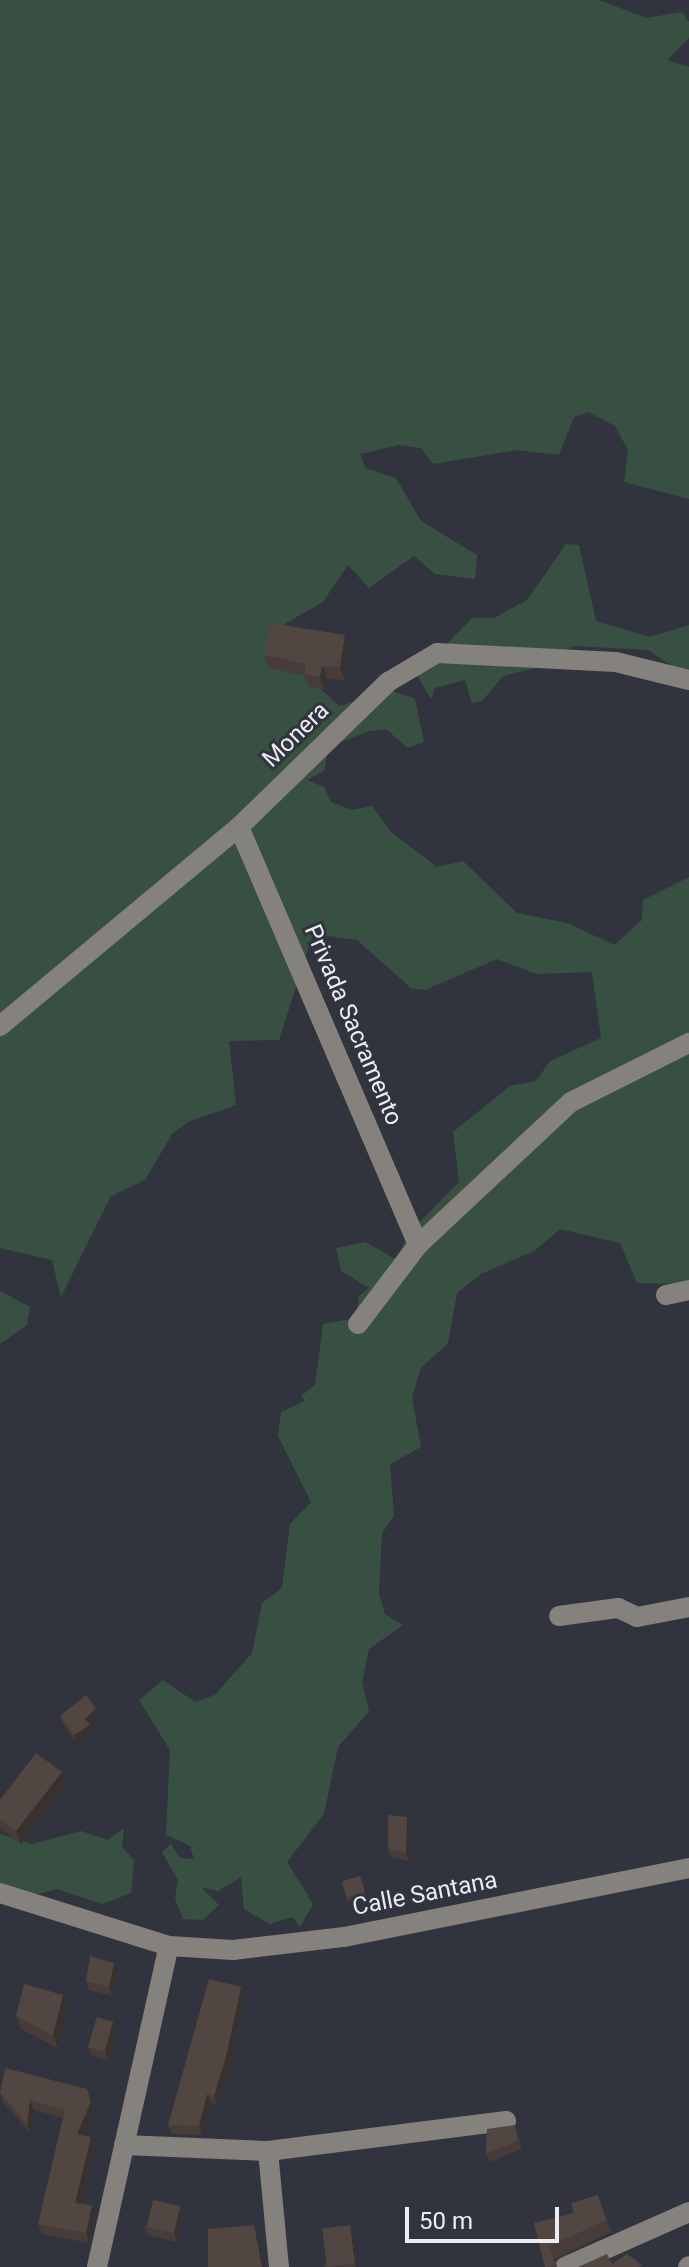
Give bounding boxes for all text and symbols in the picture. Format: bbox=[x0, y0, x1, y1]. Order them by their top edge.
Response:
street label: Monera bbox=[257, 696, 335, 774]
street label: Privada Sacramento bbox=[298, 920, 408, 1130]
street label: Calle Santana bbox=[350, 1866, 500, 1922]
scale bar bbox=[409, 2191, 563, 2241]
text: 50 m bbox=[419, 2207, 473, 2235]

